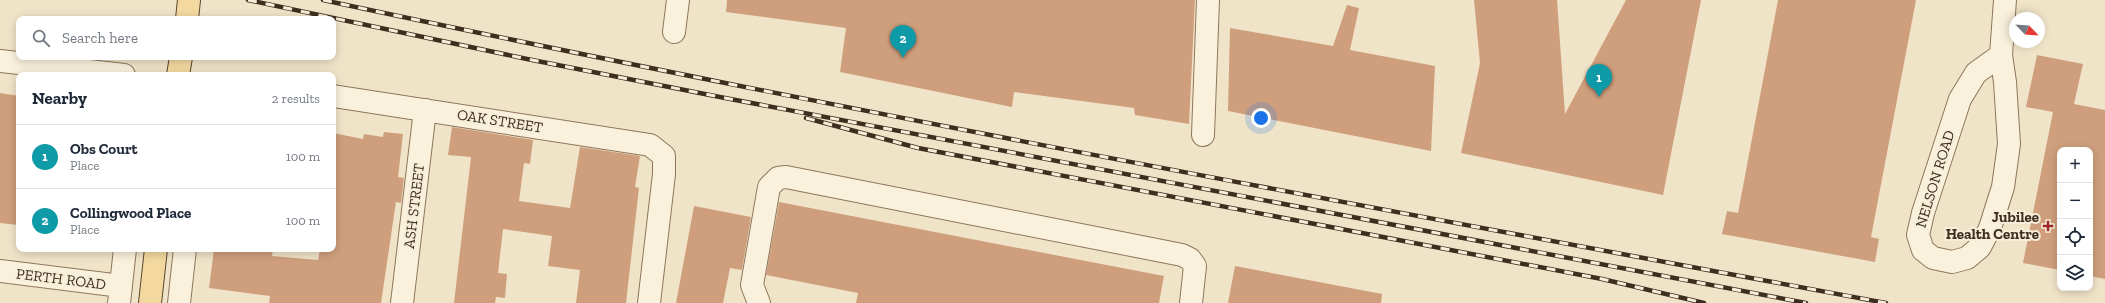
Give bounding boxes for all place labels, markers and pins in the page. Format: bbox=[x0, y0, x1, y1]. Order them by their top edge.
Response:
pin: 2 bbox=[890, 25, 916, 58]
pin: 1 bbox=[1586, 64, 1612, 97]
place label: Jubilee Health Centre bbox=[1946, 208, 2039, 243]
marker: Jubilee Health Centre bbox=[2042, 220, 2054, 232]

